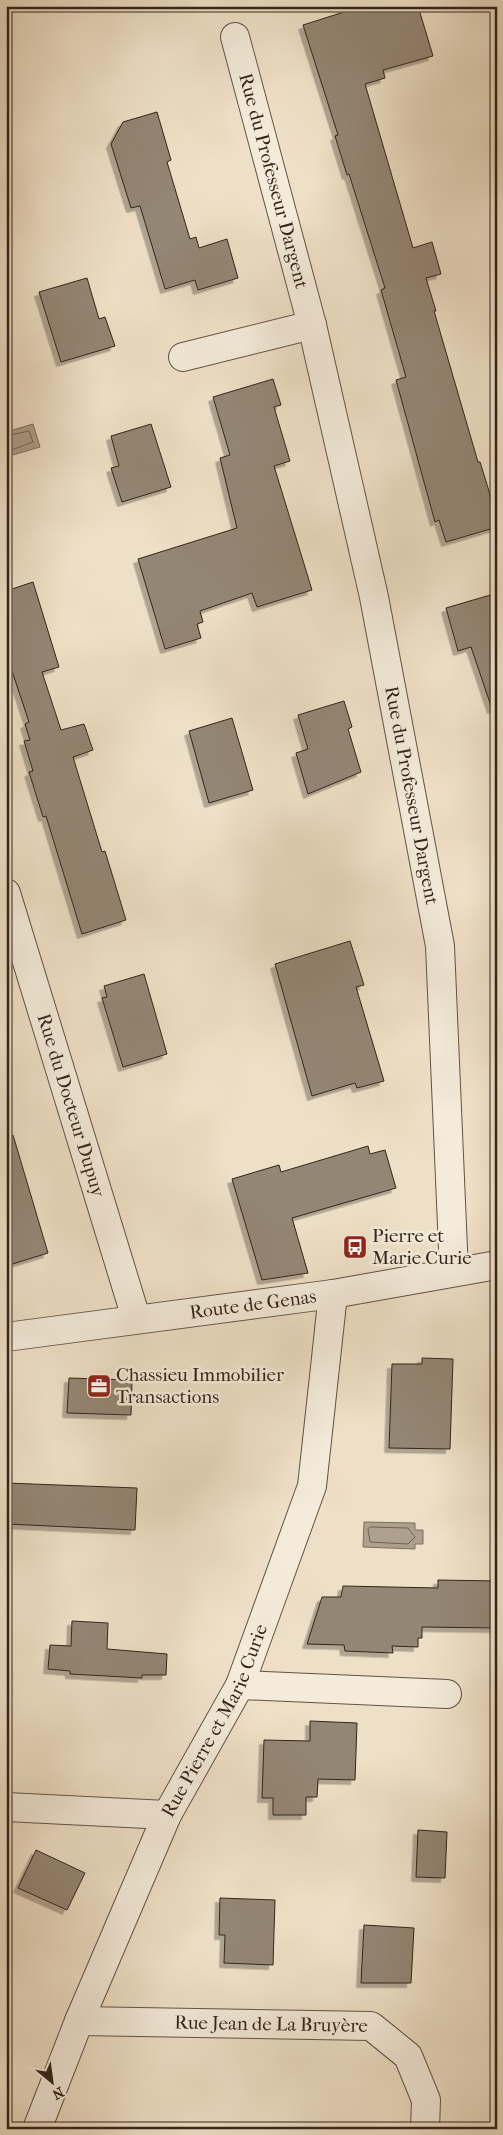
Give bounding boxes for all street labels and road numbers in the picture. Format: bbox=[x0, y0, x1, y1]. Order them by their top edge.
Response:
street label: Rue du Professeur Dargent bbox=[234, 71, 313, 291]
street label: Rue du Professeur Dargent bbox=[380, 684, 443, 907]
street label: Rue du Docteur Dupuy bbox=[33, 1011, 110, 1200]
street label: Route de Genas bbox=[188, 1285, 318, 1324]
street label: Rue Pierre et Marie Curie bbox=[157, 1621, 272, 1821]
street label: Rue Jean de La Bruyère bbox=[174, 2012, 368, 2037]

